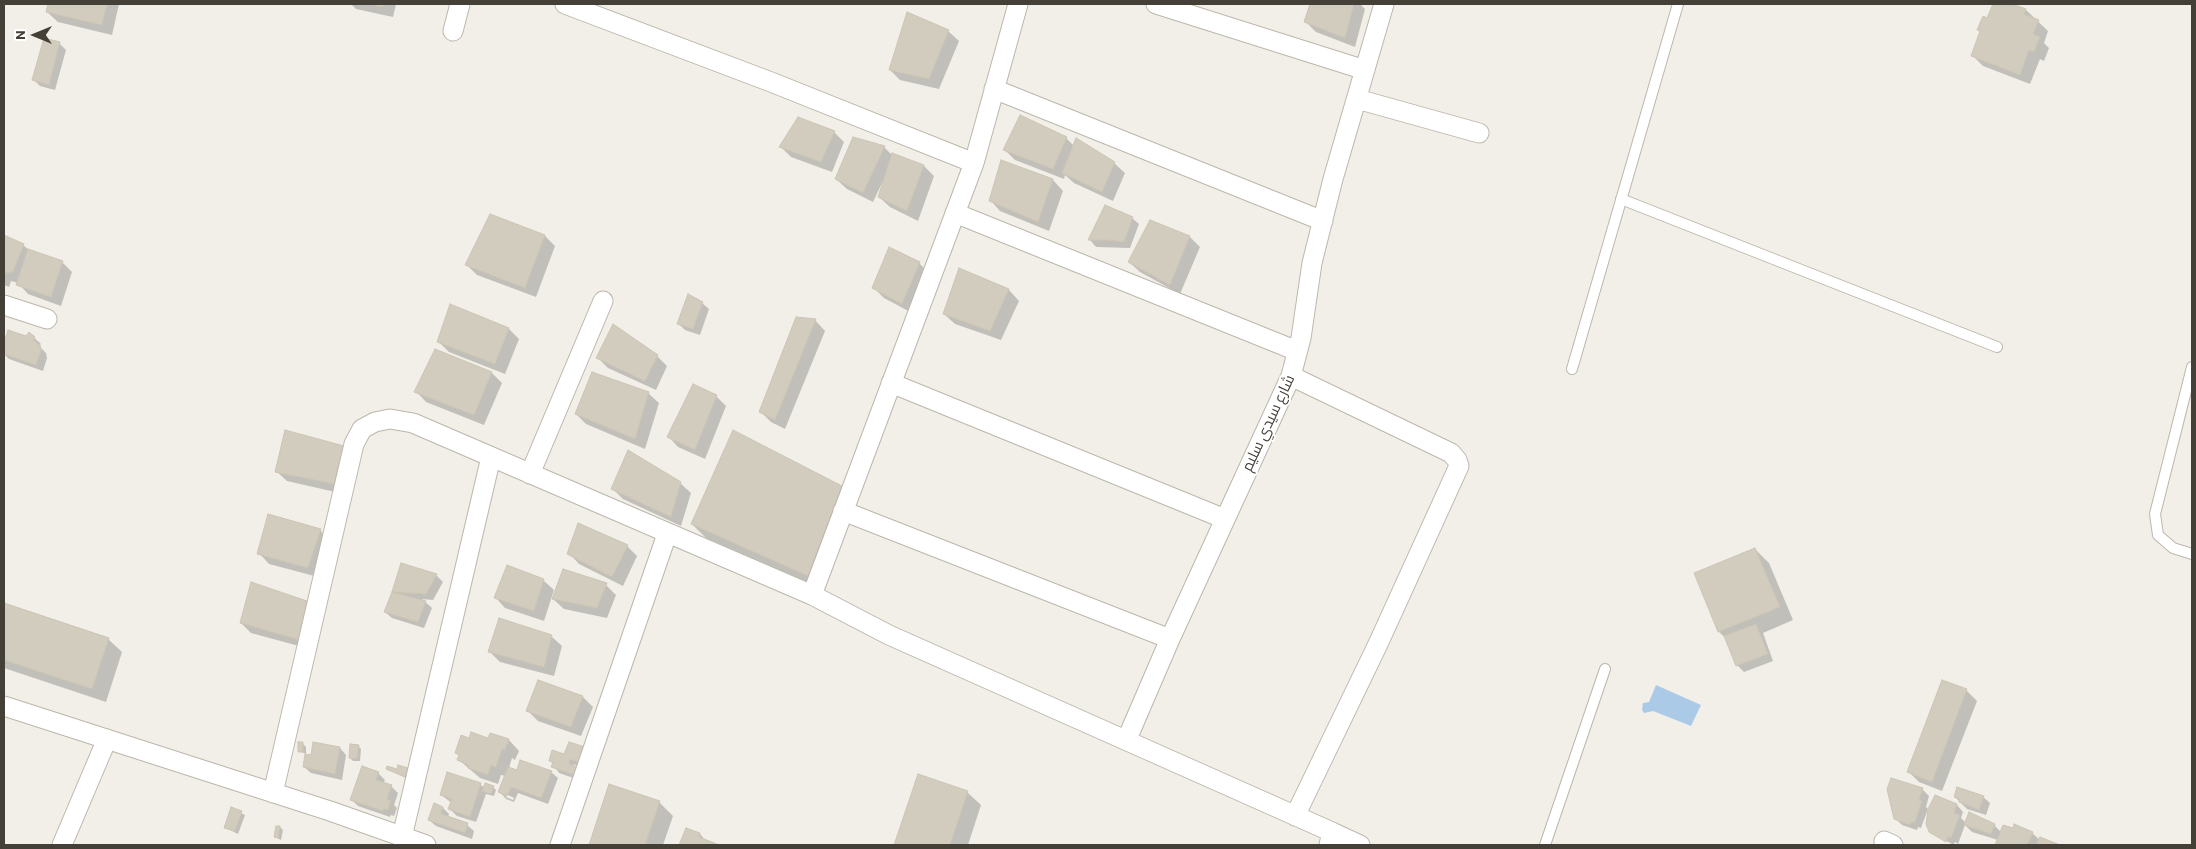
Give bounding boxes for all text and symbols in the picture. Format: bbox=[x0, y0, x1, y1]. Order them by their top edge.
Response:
north arrow bbox=[10, 10, 60, 60]
text: N bbox=[11, 30, 28, 40]
street label: شارع سيدي سليم bbox=[1238, 372, 1298, 474]

